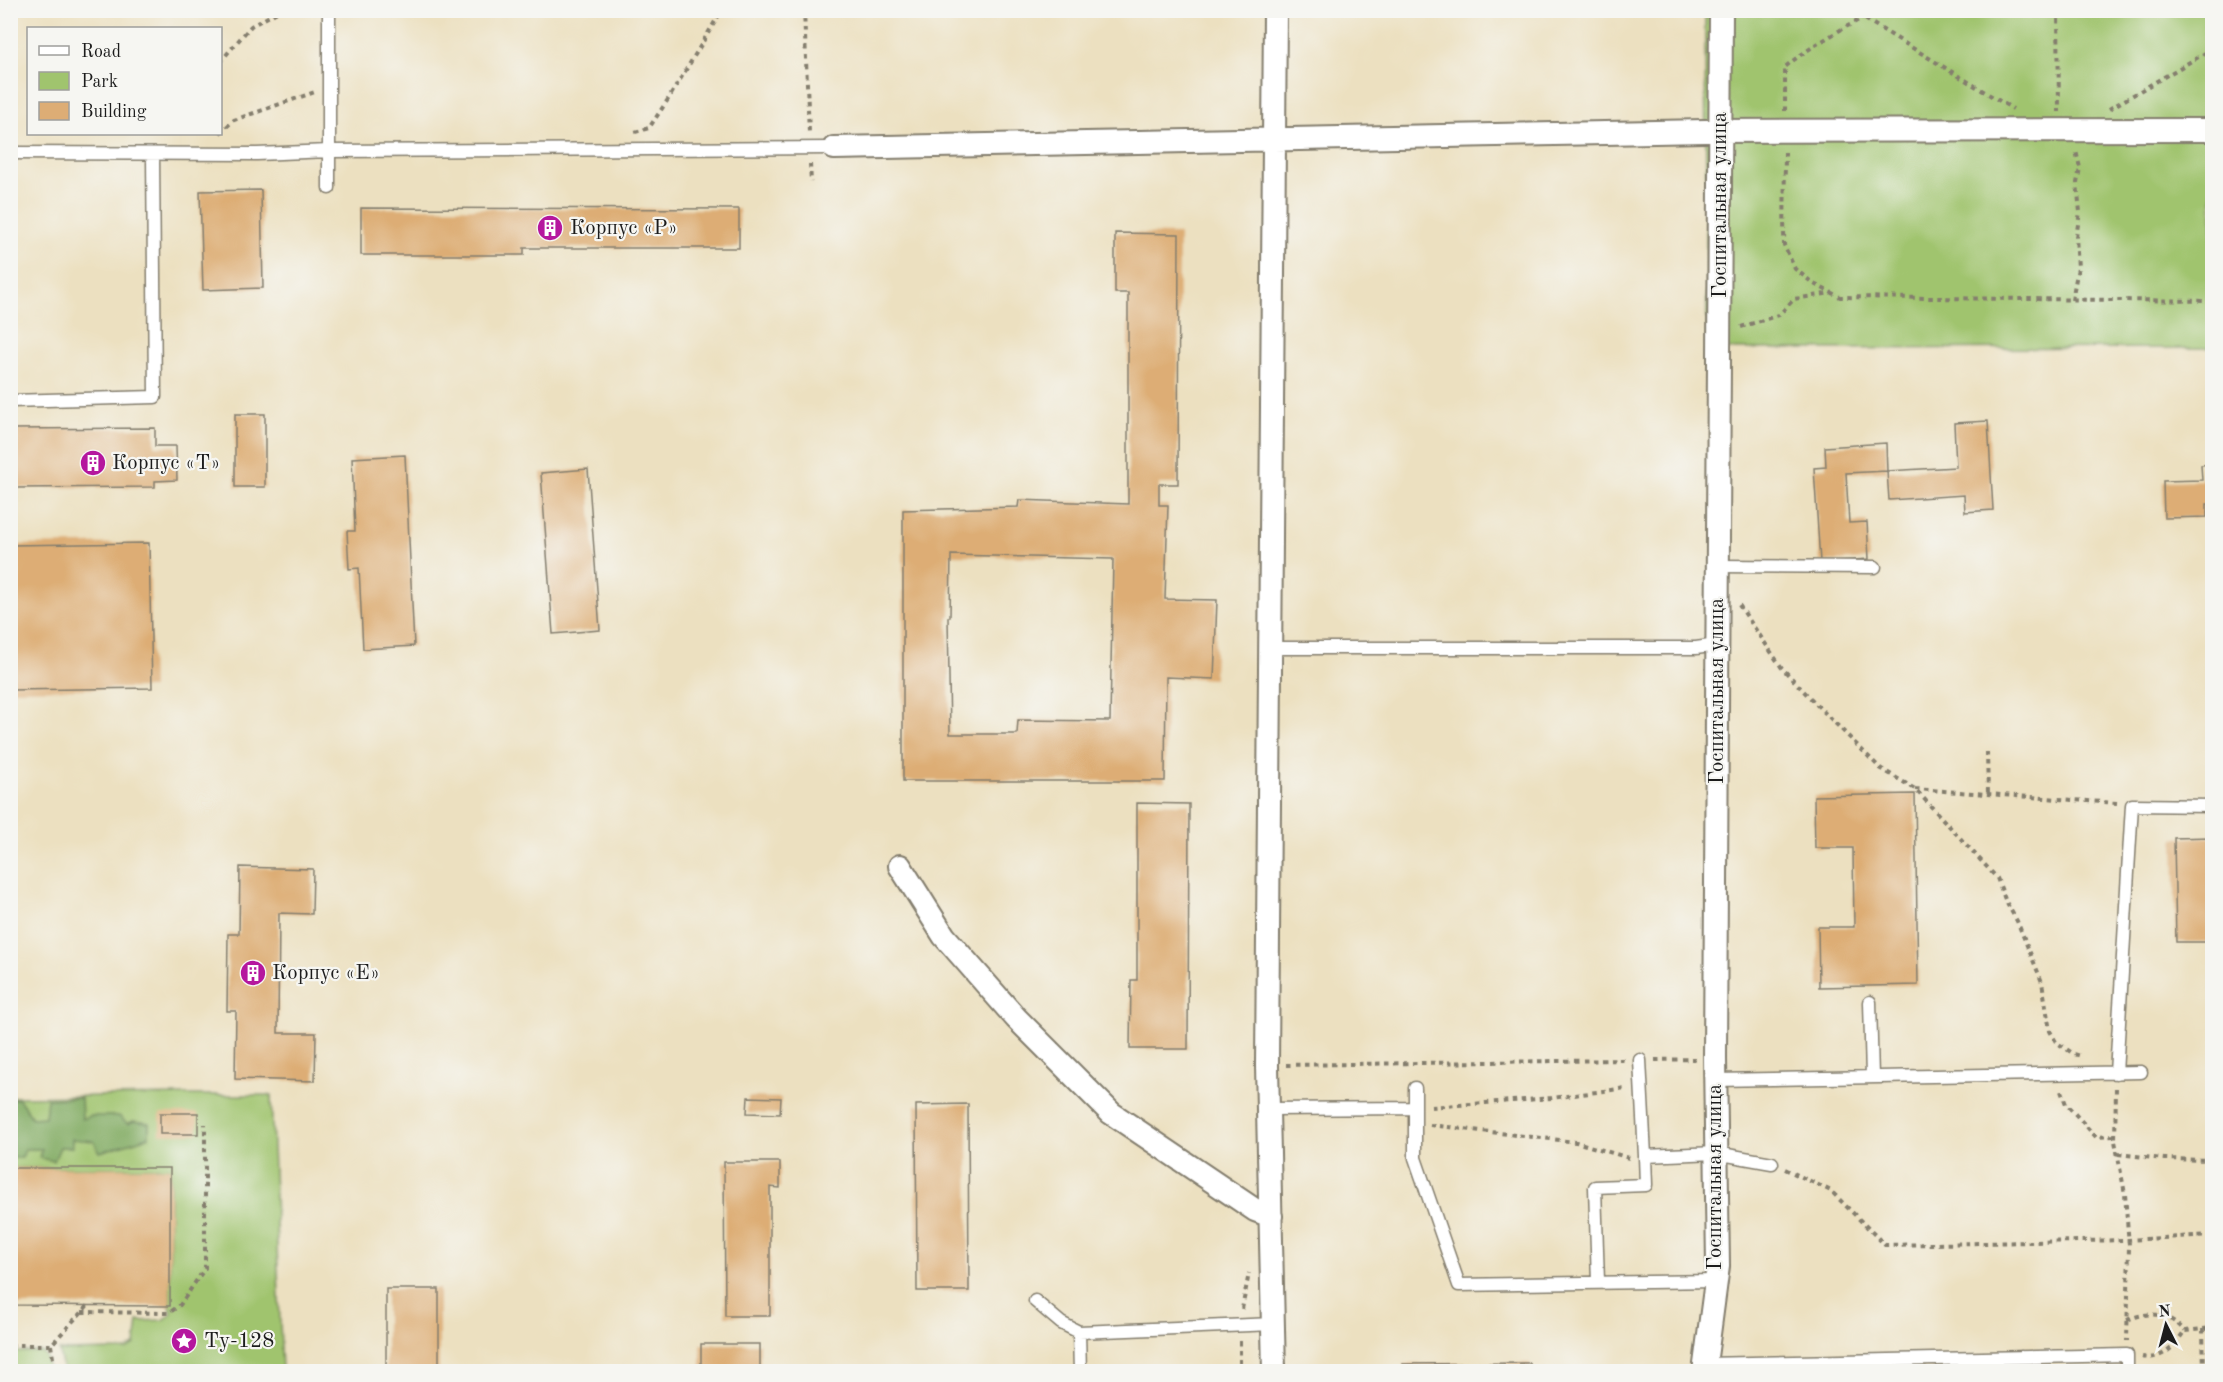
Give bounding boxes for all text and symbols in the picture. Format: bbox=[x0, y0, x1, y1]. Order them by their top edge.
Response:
legend bbox=[27, 27, 222, 135]
text: Road bbox=[81, 43, 121, 61]
text: Park bbox=[81, 73, 118, 91]
text: Building bbox=[81, 103, 147, 121]
street label: Госпитальная улица bbox=[1710, 112, 1731, 298]
building icon: Корпус «Р» bbox=[535, 213, 565, 243]
place label: Корпус «Р» bbox=[570, 218, 678, 239]
building icon: Корпус «Т» bbox=[78, 448, 108, 478]
place label: Корпус «Т» bbox=[112, 453, 220, 474]
street label: Госпитальная улица bbox=[1707, 598, 1728, 784]
building icon: Корпус «Е» bbox=[238, 958, 268, 988]
place label: Корпус «Е» bbox=[272, 963, 380, 984]
street label: Госпитальная улица bbox=[1705, 1084, 1726, 1270]
north arrow bbox=[2136, 1295, 2196, 1355]
text: N bbox=[2158, 1303, 2172, 1321]
place icon: Ту-128 bbox=[169, 1326, 199, 1356]
place label: Ту-128 bbox=[204, 1331, 274, 1352]

